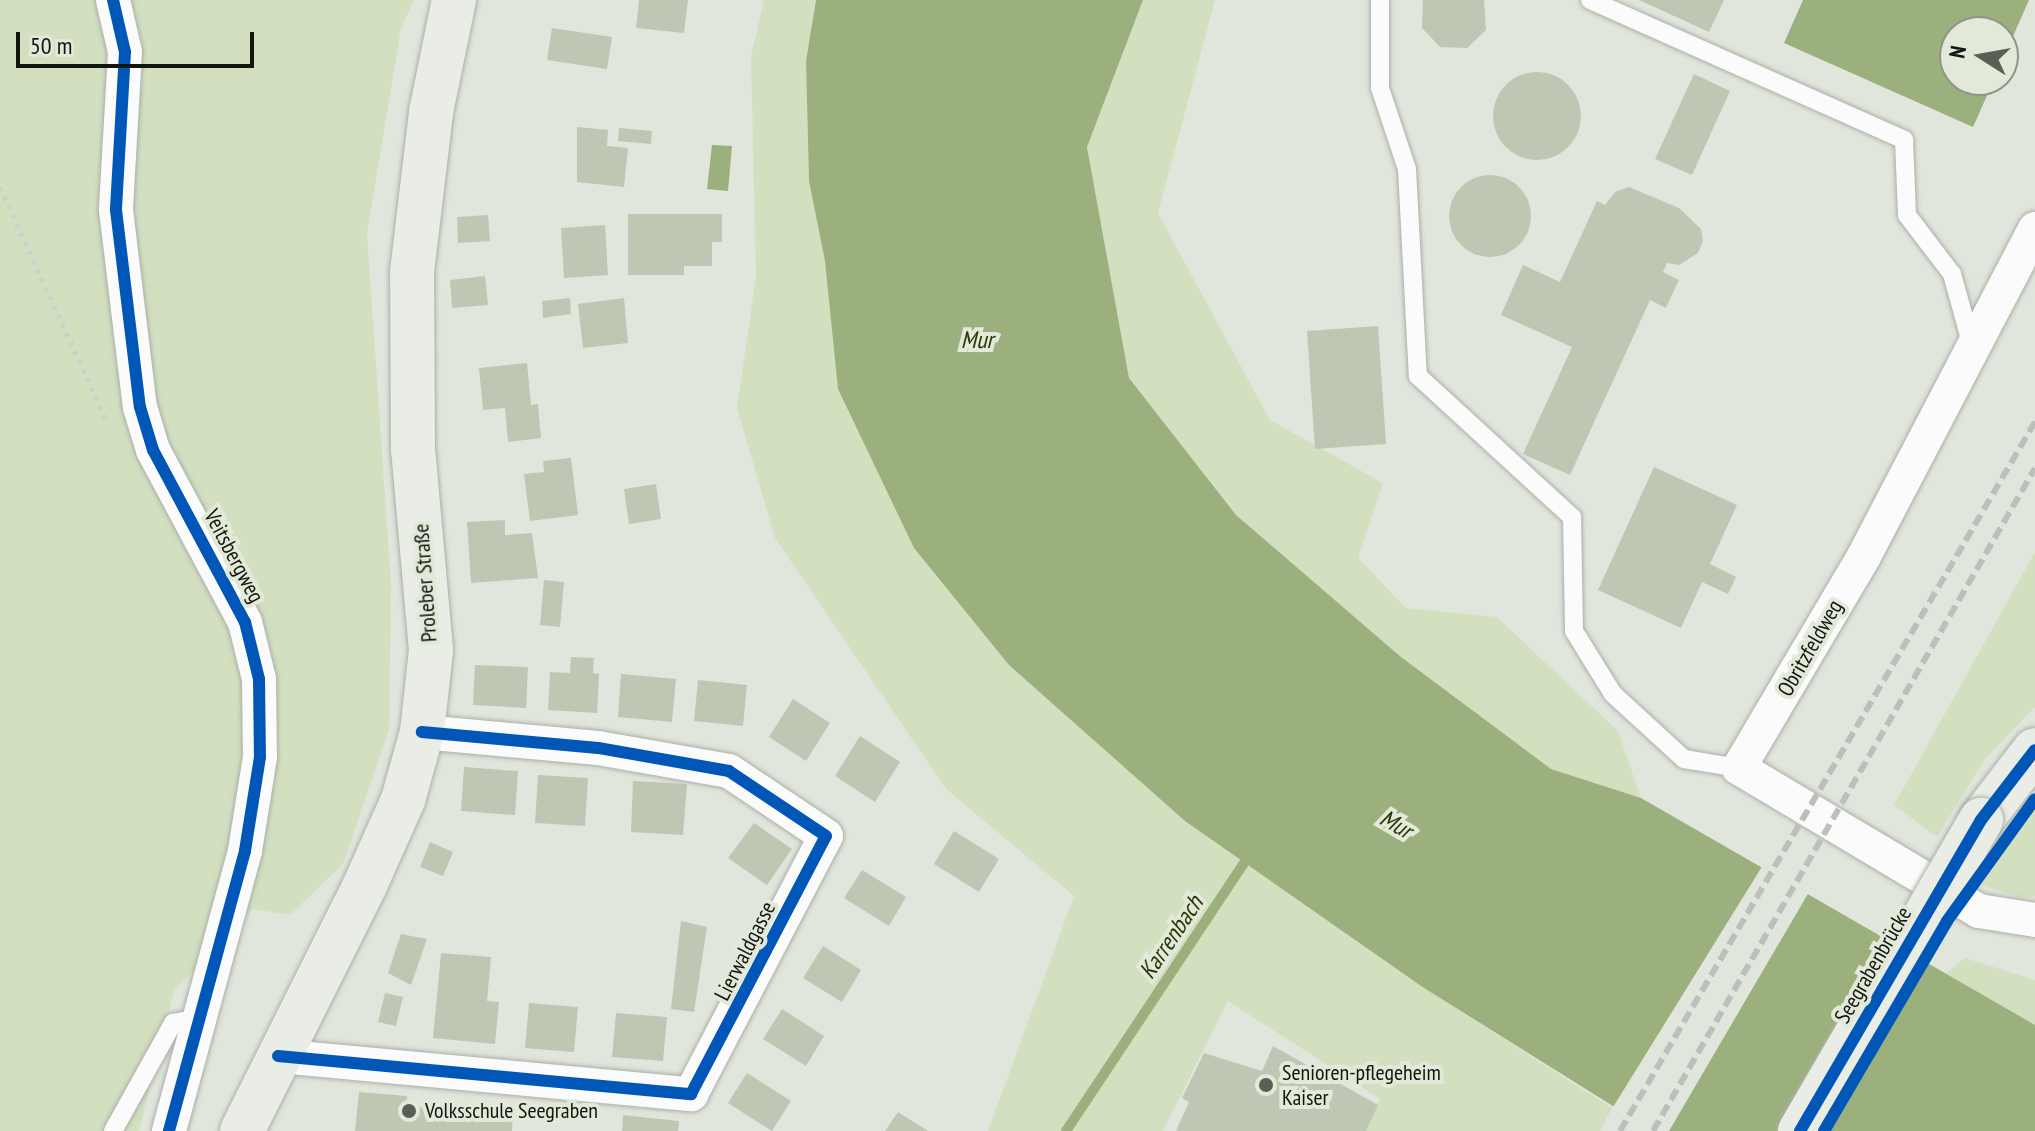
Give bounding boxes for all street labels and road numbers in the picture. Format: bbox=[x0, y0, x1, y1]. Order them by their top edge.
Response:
street label: Veitsbergweg bbox=[198, 505, 270, 607]
street label: Proleber Straße bbox=[408, 523, 442, 643]
street label: Obritzfeldweg bbox=[1772, 595, 1848, 701]
street label: Lierwaldgasse bbox=[709, 897, 781, 1005]
street label: Seegrabenbrücke bbox=[1829, 902, 1917, 1028]

